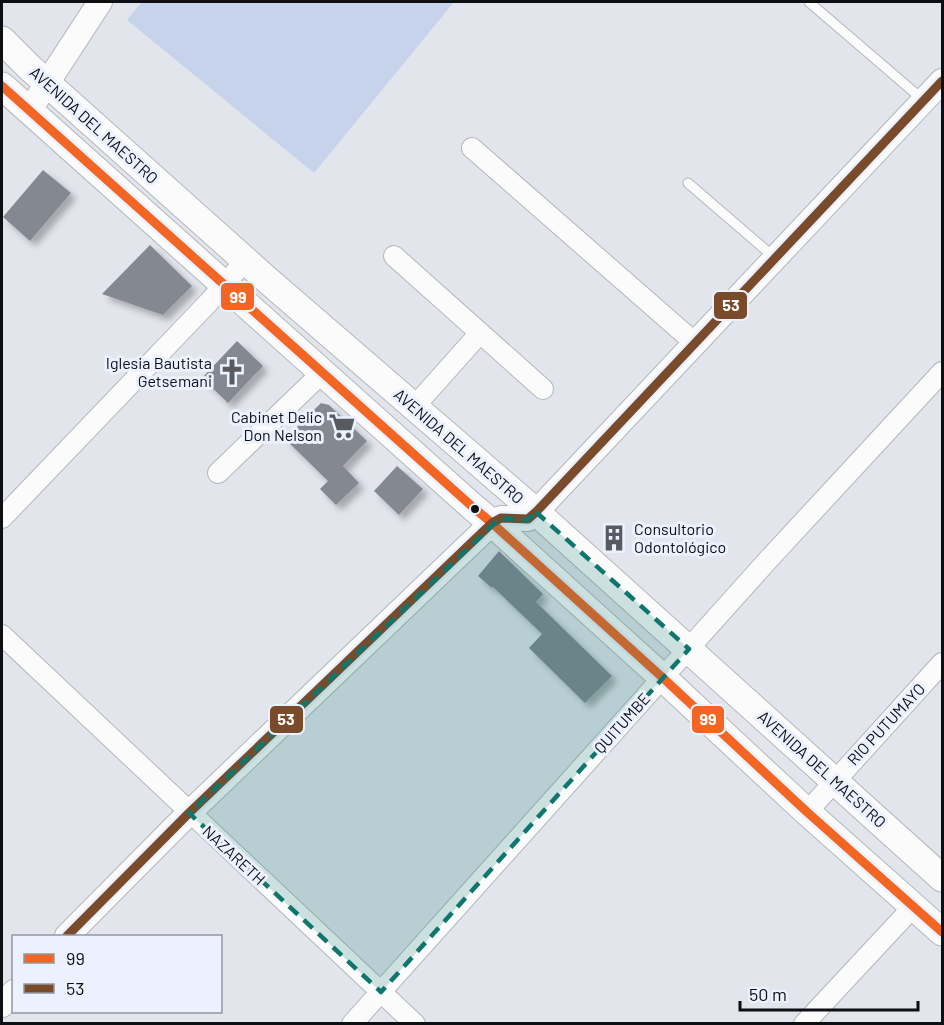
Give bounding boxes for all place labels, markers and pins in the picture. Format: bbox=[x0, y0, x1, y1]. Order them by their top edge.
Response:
place label: Iglesia Bautista Getsemani bbox=[106, 353, 212, 390]
church icon: Iglesia Bautista Getsemani bbox=[217, 357, 247, 387]
place label: Cabinet Delic Don Nelson bbox=[231, 407, 322, 444]
supermarket icon: Cabinet Delic Don Nelson bbox=[327, 411, 357, 441]
unlabelled marker bbox=[469, 503, 481, 515]
place label: Consultorio Odontológico bbox=[634, 519, 726, 556]
building icon: Consultorio Odontológico bbox=[599, 523, 629, 553]

